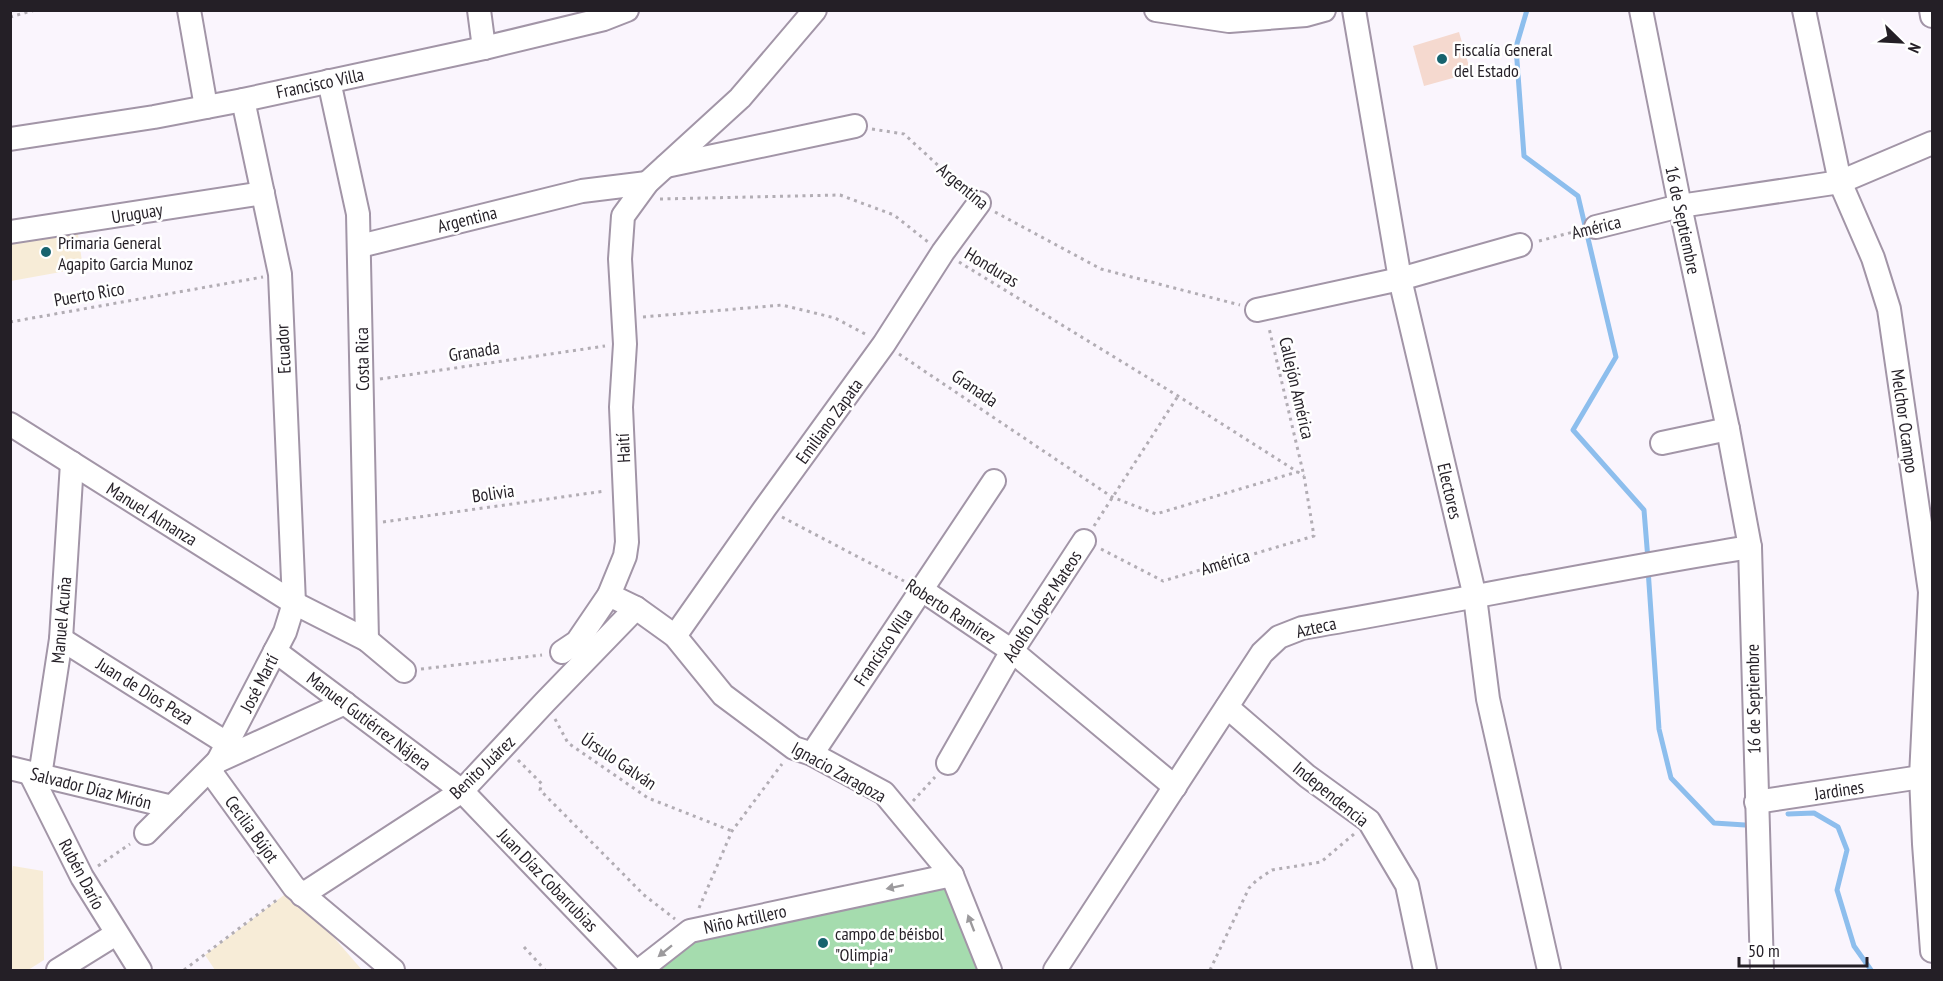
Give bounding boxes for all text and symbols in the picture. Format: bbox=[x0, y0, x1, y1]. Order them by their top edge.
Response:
north arrow bbox=[1871, 12, 1931, 72]
place label: Fiscalía General del Estado bbox=[1454, 38, 1553, 82]
text: N bbox=[1904, 40, 1926, 56]
marker: Fiscalía General del Estado bbox=[1435, 52, 1449, 66]
street label: Francisco Villa bbox=[274, 63, 366, 103]
street label: Argentina bbox=[932, 158, 994, 214]
street label: 16 de Septiembre bbox=[1660, 164, 1706, 276]
street label: Uruguay bbox=[110, 198, 165, 228]
street label: Argentina bbox=[435, 201, 499, 237]
street label: América bbox=[1569, 210, 1623, 244]
place label: Primaria General Agapito Garcia Munoz bbox=[58, 231, 193, 275]
street label: Honduras bbox=[961, 242, 1023, 292]
marker: Primaria General Agapito Garcia Munoz bbox=[39, 245, 53, 259]
street label: Puerto Rico bbox=[52, 276, 126, 311]
street label: Ecuador bbox=[270, 324, 296, 374]
street label: Costa Rica bbox=[350, 327, 374, 391]
street label: Callejón América bbox=[1274, 335, 1320, 441]
street label: Granada bbox=[447, 336, 501, 366]
street label: Granada bbox=[947, 364, 1003, 412]
street label: Melchor Ocampo bbox=[1886, 368, 1924, 475]
street label: Emiliano Zapata bbox=[790, 374, 868, 468]
street label: Haití bbox=[611, 433, 635, 463]
street label: Electores bbox=[1432, 461, 1468, 521]
street label: Manuel Almanza bbox=[102, 477, 202, 551]
street label: Bolivia bbox=[470, 479, 516, 507]
street label: América bbox=[1198, 544, 1252, 580]
street label: Adolfo López Mateos bbox=[997, 546, 1087, 666]
street label: Roberto Ramírez bbox=[902, 573, 1000, 649]
street label: Manuel Acuña bbox=[46, 576, 76, 664]
street label: Francisco Villa bbox=[849, 604, 917, 690]
street label: Azteca bbox=[1294, 611, 1338, 643]
street label: 16 de Septiembre bbox=[1741, 644, 1765, 754]
street label: José Martí bbox=[234, 650, 283, 717]
street label: Juan de Dios Peza bbox=[92, 652, 198, 730]
street label: Manuel Gutiérrez Nájera bbox=[302, 667, 436, 775]
street label: Úrsulo Galván bbox=[577, 727, 661, 795]
street label: Benito Juárez bbox=[444, 730, 520, 804]
street label: Ignacio Zaragoza bbox=[788, 737, 890, 807]
street label: Independencia bbox=[1288, 756, 1374, 832]
street label: Salvador Díaz Mirón bbox=[28, 762, 154, 814]
street label: Jardines bbox=[1812, 775, 1865, 805]
street label: Cecilia Bújot bbox=[220, 791, 284, 867]
street label: Juan Díaz Cobarrubias bbox=[492, 823, 603, 936]
street label: Rubén Darío bbox=[54, 835, 110, 913]
one-way arrow bbox=[885, 883, 904, 892]
street label: Niño Artillero bbox=[702, 899, 789, 939]
one-way arrow bbox=[966, 914, 975, 932]
place label: campo de béisbol "Olimpia" bbox=[835, 922, 945, 966]
scale bar bbox=[1739, 930, 1866, 968]
marker: campo de béisbol "Olimpia" bbox=[816, 936, 830, 950]
text: 50 m bbox=[1748, 939, 1780, 962]
one-way arrow bbox=[657, 944, 673, 957]

